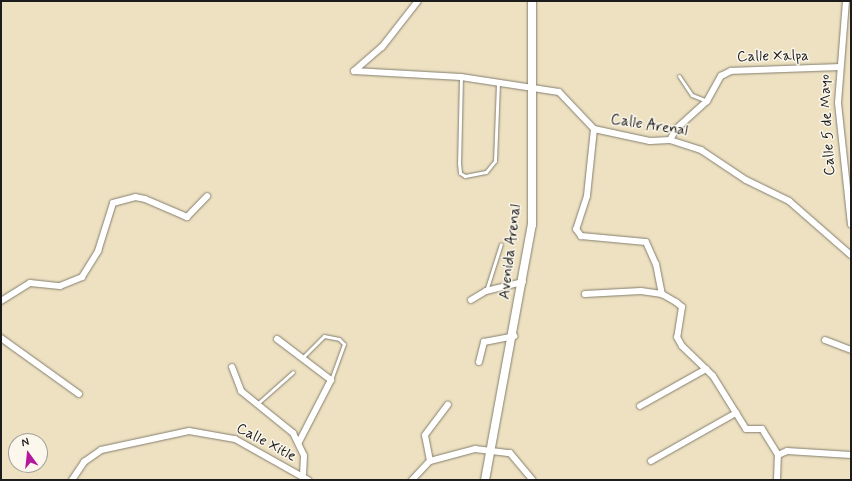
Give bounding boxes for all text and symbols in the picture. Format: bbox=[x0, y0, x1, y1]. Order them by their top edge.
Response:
street label: Calle Xalpa bbox=[738, 47, 808, 67]
street label: Calle 5 de Mayo bbox=[816, 73, 840, 177]
street label: Calle Arenal bbox=[608, 111, 690, 141]
street label: Avenida Arenal bbox=[496, 203, 526, 301]
street label: Calle Xitle bbox=[233, 420, 299, 466]
north arrow bbox=[8, 433, 48, 473]
text: N bbox=[20, 435, 30, 450]

